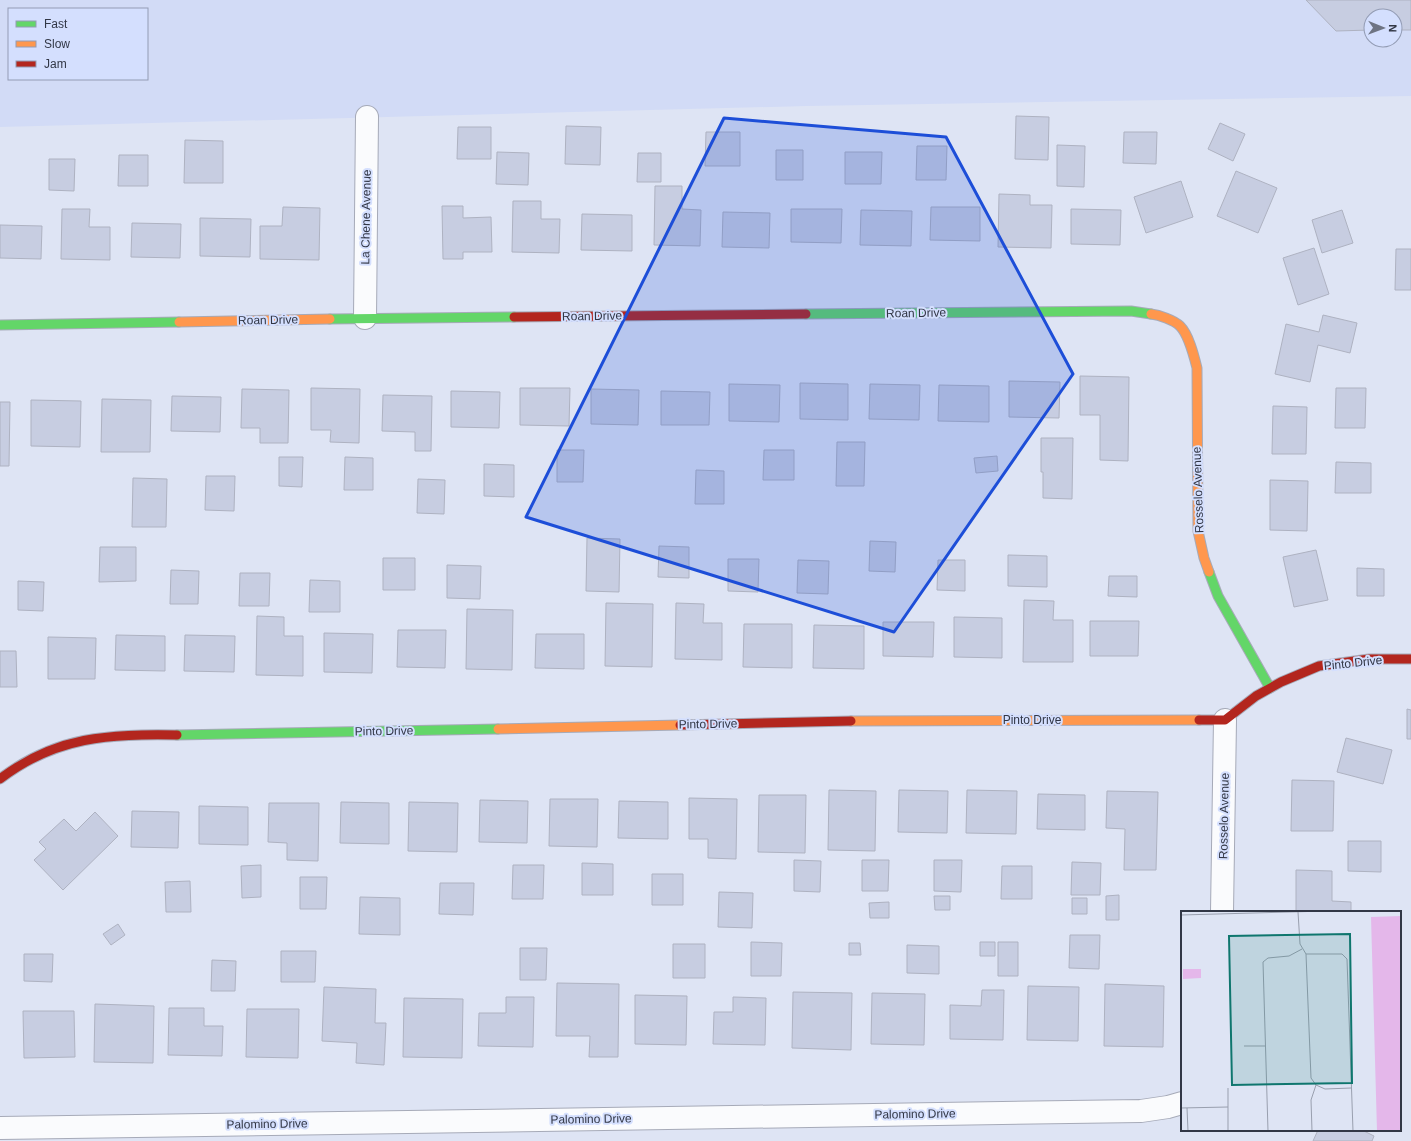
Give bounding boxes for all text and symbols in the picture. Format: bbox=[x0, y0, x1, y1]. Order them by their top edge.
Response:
legend bbox=[8, 8, 148, 80]
north arrow bbox=[1363, 8, 1403, 48]
text: Fast bbox=[44, 17, 68, 31]
text: N bbox=[1387, 24, 1399, 32]
text: Slow bbox=[44, 37, 70, 51]
text: Jam bbox=[44, 57, 67, 71]
street label: La Chene Avenue bbox=[358, 169, 374, 265]
street label: Roan Drive bbox=[886, 305, 946, 321]
street label: Roan Drive bbox=[562, 308, 622, 324]
street label: Roan Drive bbox=[238, 312, 298, 328]
street label: Rosselo Avenue bbox=[1189, 446, 1207, 533]
street label: Pinto Drive bbox=[1323, 653, 1383, 673]
street label: Pinto Drive bbox=[1003, 713, 1062, 727]
street label: Pinto Drive bbox=[679, 716, 738, 732]
street label: Pinto Drive bbox=[355, 723, 414, 739]
street label: Rosselo Avenue bbox=[1216, 772, 1232, 859]
inset map bbox=[1181, 911, 1401, 1131]
street label: Palomino Drive bbox=[874, 1106, 956, 1122]
street label: Palomino Drive bbox=[550, 1111, 632, 1127]
street label: Palomino Drive bbox=[226, 1116, 308, 1132]

